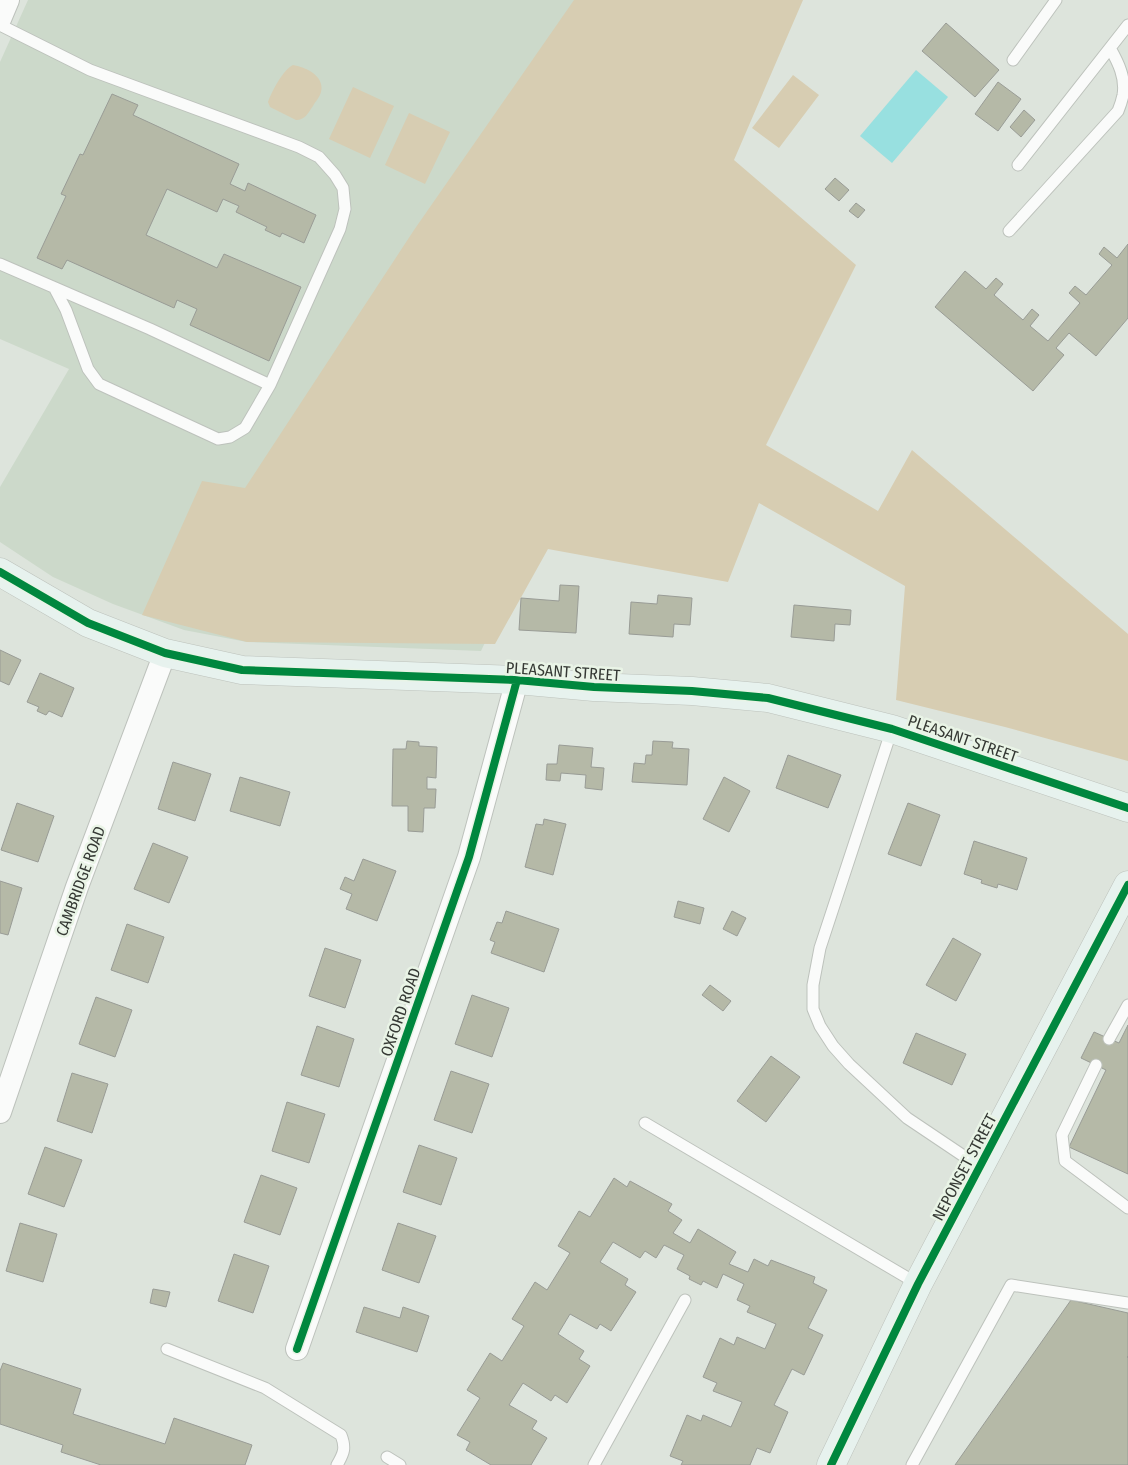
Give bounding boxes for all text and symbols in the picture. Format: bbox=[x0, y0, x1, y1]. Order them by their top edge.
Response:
street label: PLEASANT STREET bbox=[505, 658, 621, 685]
street label: PLEASANT STREET bbox=[906, 711, 1021, 766]
street label: CAMBRIDGE ROAD bbox=[52, 824, 109, 939]
street label: OXFORD ROAD bbox=[376, 965, 424, 1059]
street label: NEPONSET STREET bbox=[928, 1110, 1001, 1224]

